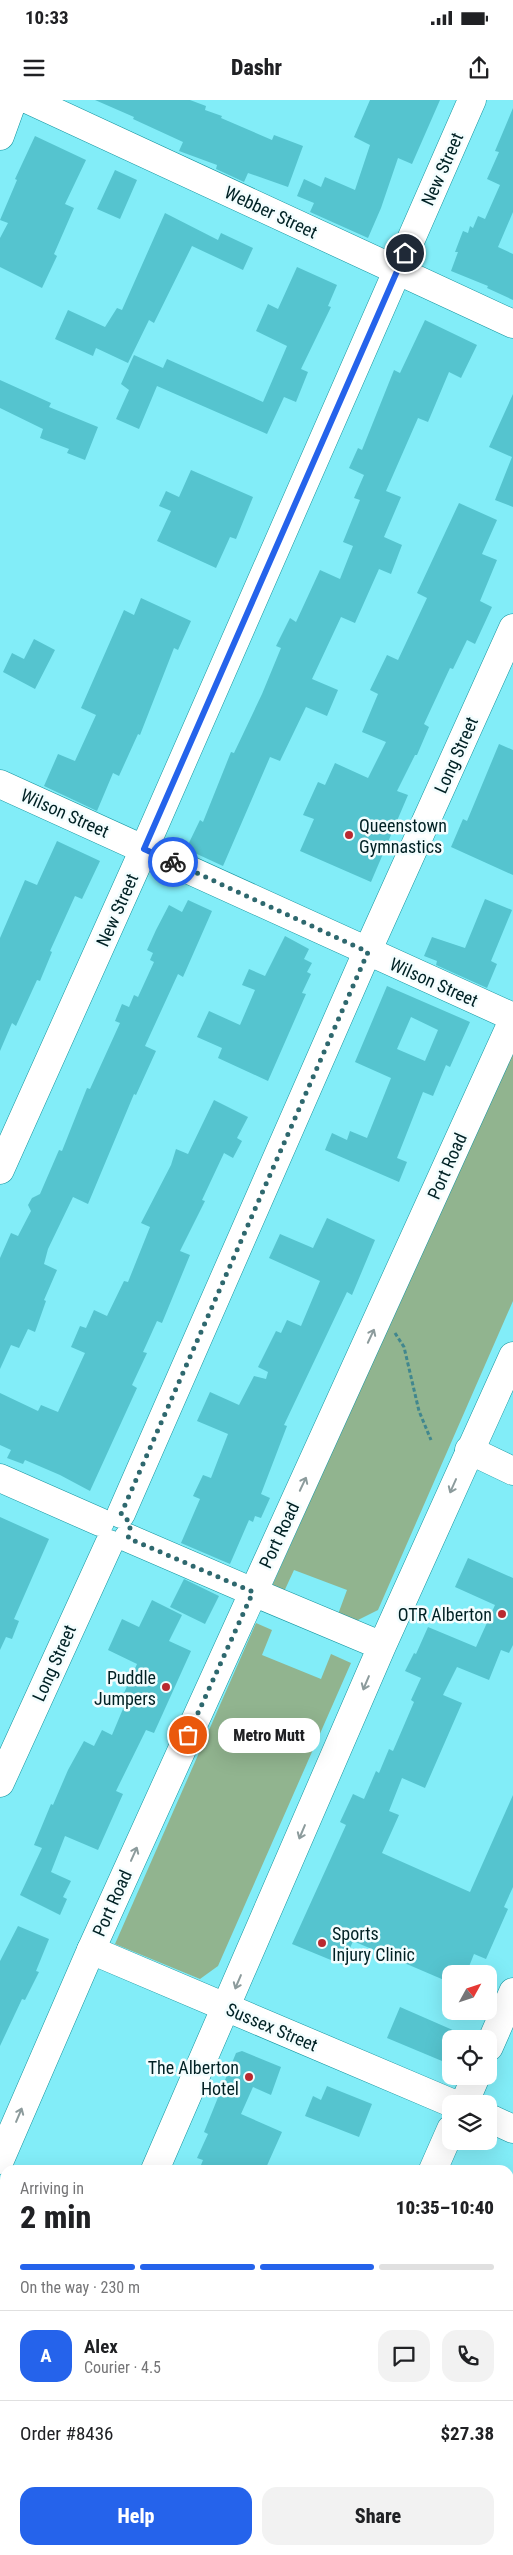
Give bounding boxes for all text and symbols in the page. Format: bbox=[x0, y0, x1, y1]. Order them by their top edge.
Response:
text: 10:33 bbox=[25, 6, 69, 29]
icon: menu bbox=[20, 54, 48, 82]
icon: share bbox=[465, 54, 493, 82]
text: Dashr bbox=[231, 55, 282, 80]
street label: New Street bbox=[417, 129, 467, 209]
street label: Webber Street bbox=[221, 181, 321, 243]
pin bbox=[384, 232, 426, 274]
icon: home bbox=[391, 239, 419, 267]
street label: Long Street bbox=[430, 713, 482, 797]
street label: Wilson Street bbox=[18, 784, 112, 842]
place label: Queenstown Gymnastics bbox=[359, 815, 447, 857]
marker: Queenstown Gymnastics bbox=[343, 829, 355, 841]
courier bbox=[148, 837, 198, 887]
icon: bike bbox=[159, 848, 187, 876]
street label: New Street bbox=[92, 870, 142, 950]
street label: Wilson Street bbox=[387, 953, 481, 1011]
street label: Port Road bbox=[423, 1130, 471, 1202]
one-way arrow bbox=[366, 1329, 376, 1344]
one-way arrow bbox=[298, 1477, 308, 1492]
one-way arrow bbox=[447, 1478, 457, 1493]
street label: Port Road bbox=[255, 1499, 303, 1571]
place label: OTR Alberton bbox=[398, 1604, 492, 1625]
marker: OTR Alberton bbox=[496, 1608, 508, 1620]
street label: Long Street bbox=[28, 1621, 80, 1705]
place label: Puddle Jumpers bbox=[94, 1667, 156, 1709]
one-way arrow bbox=[361, 1675, 370, 1690]
marker: Puddle Jumpers bbox=[160, 1681, 172, 1693]
pin bbox=[167, 1714, 209, 1756]
callout: Metro Mutt bbox=[218, 1718, 320, 1752]
icon: bag bbox=[174, 1721, 202, 1749]
text: Metro Mutt bbox=[233, 1726, 305, 1745]
one-way arrow bbox=[297, 1824, 307, 1839]
one-way arrow bbox=[129, 1847, 139, 1862]
street label: Port Road bbox=[88, 1867, 136, 1939]
place label: Sports Injury Clinic bbox=[332, 1923, 415, 1965]
marker: Sports Injury Clinic bbox=[316, 1937, 328, 1949]
north arrow bbox=[442, 1965, 498, 2020]
map controls bbox=[442, 1965, 497, 2150]
one-way arrow bbox=[233, 1974, 243, 1989]
street label: Sussex Street bbox=[223, 1998, 321, 2056]
button: locate bbox=[442, 2030, 497, 2085]
place label: The Alberton Hotel bbox=[148, 2057, 239, 2099]
marker: The Alberton Hotel bbox=[243, 2071, 255, 2083]
button: layers bbox=[442, 2095, 497, 2150]
one-way arrow bbox=[15, 2108, 25, 2123]
text: Arriving in bbox=[20, 2179, 84, 2198]
text: 10:35–10:40 bbox=[396, 2196, 494, 2219]
text: 2 min bbox=[20, 2198, 91, 2236]
text: On the way · 230 m bbox=[20, 2278, 140, 2297]
button: chat bbox=[378, 2330, 430, 2382]
button: phone bbox=[442, 2330, 494, 2382]
text: Alex bbox=[84, 2335, 118, 2358]
text: A bbox=[40, 2344, 52, 2367]
text: Courier · 4.5 bbox=[84, 2358, 161, 2377]
text: Order #8436 bbox=[20, 2422, 113, 2445]
text: $27.38 bbox=[440, 2422, 494, 2445]
button: Help bbox=[20, 2487, 252, 2545]
button: Share bbox=[262, 2487, 494, 2545]

